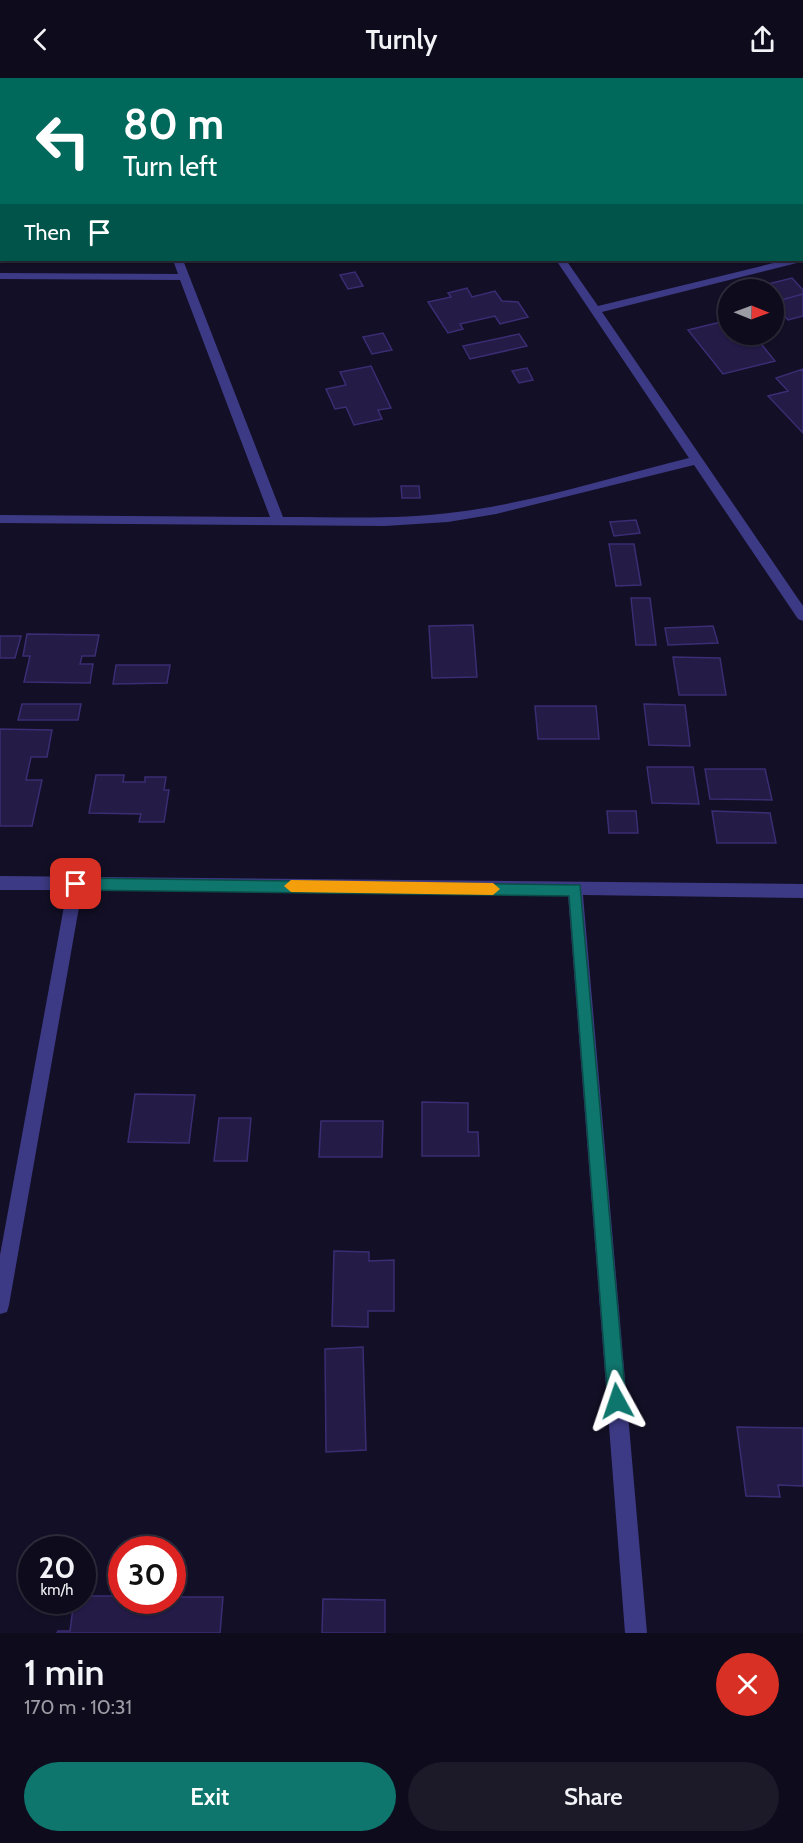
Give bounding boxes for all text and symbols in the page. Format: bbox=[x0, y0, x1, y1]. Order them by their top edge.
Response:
icon: back bbox=[24, 23, 57, 56]
text: Turnly bbox=[366, 23, 437, 56]
icon: share bbox=[746, 23, 779, 56]
text: 80 m bbox=[123, 98, 224, 150]
icon: left bbox=[24, 102, 102, 180]
text: Turn left bbox=[123, 150, 217, 183]
icon: arrive bbox=[83, 216, 116, 249]
text: Then bbox=[24, 219, 71, 246]
north arrow bbox=[718, 279, 784, 345]
map controls bbox=[718, 279, 784, 345]
pin bbox=[50, 858, 101, 909]
icon: arrive bbox=[59, 867, 92, 900]
position arrow bbox=[585, 1369, 649, 1433]
speed limit sign: 30 bbox=[108, 1536, 186, 1614]
text: 20 bbox=[38, 1549, 76, 1586]
text: km/h bbox=[41, 1581, 73, 1599]
text: 1 min bbox=[24, 1650, 104, 1694]
button: close bbox=[716, 1653, 779, 1716]
text: 170 m · 10:31 bbox=[24, 1695, 132, 1719]
button: Exit bbox=[24, 1762, 396, 1831]
button: Share bbox=[408, 1762, 779, 1831]

